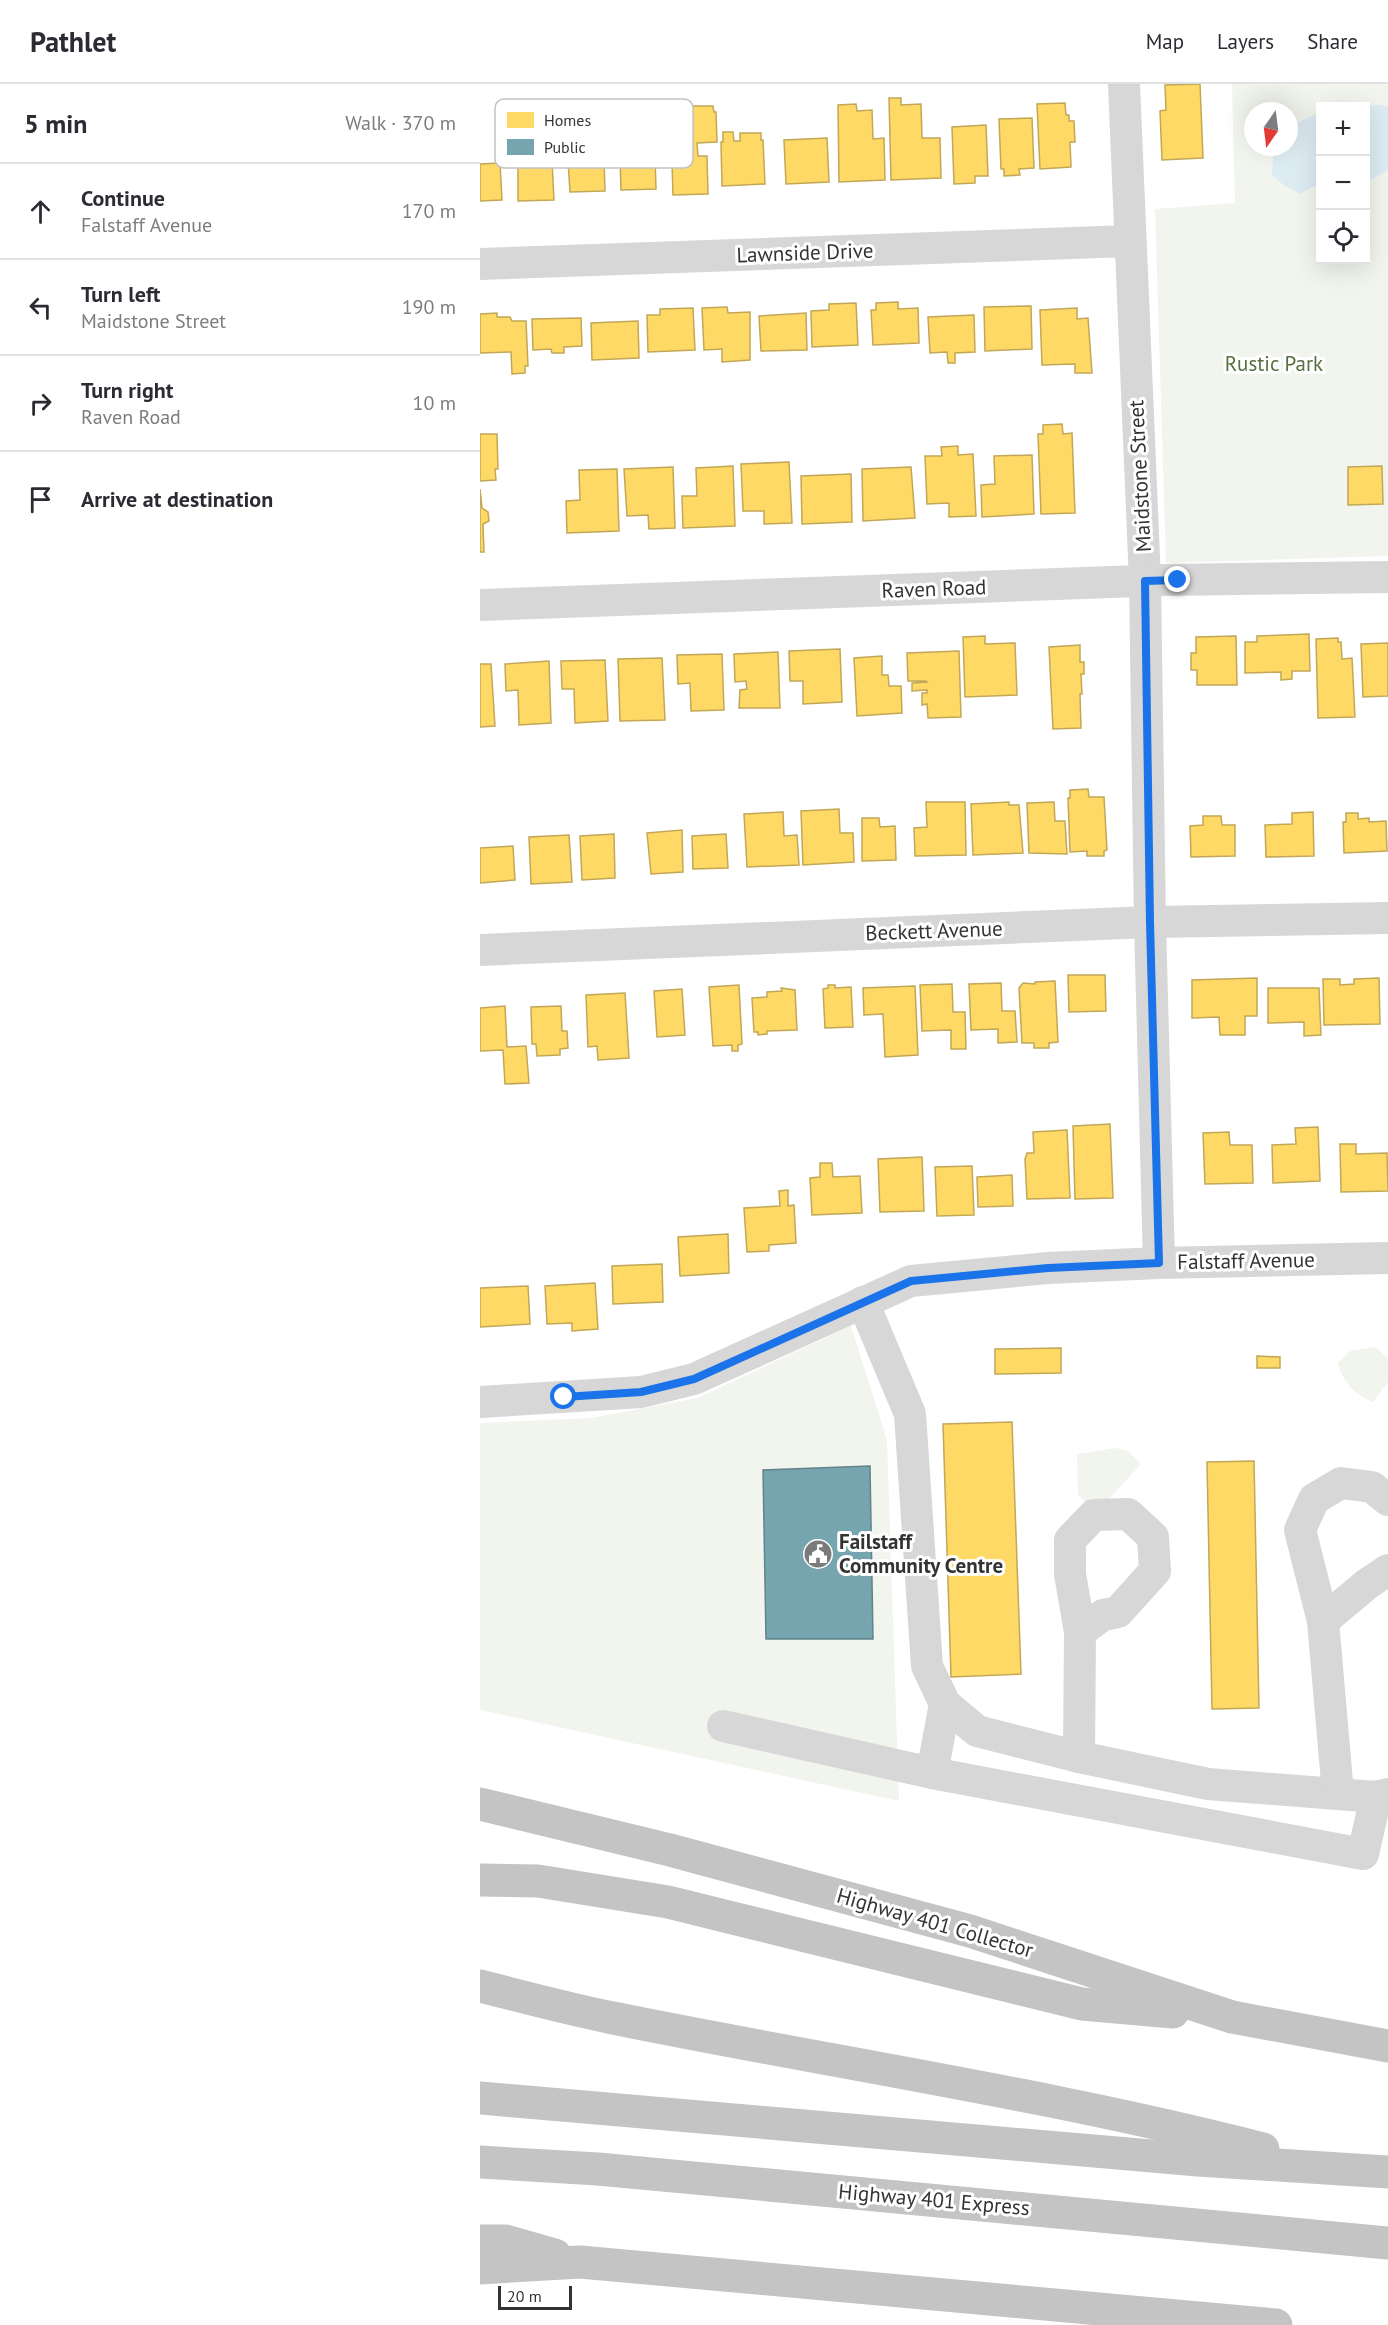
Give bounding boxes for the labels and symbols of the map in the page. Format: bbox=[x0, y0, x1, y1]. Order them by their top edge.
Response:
legend bbox=[495, 99, 693, 168]
north arrow bbox=[1244, 102, 1298, 156]
text: Homes bbox=[544, 110, 591, 130]
text: Public bbox=[544, 137, 586, 157]
street label: Lawnside Drive bbox=[736, 237, 874, 268]
park label: Rustic Park bbox=[1225, 350, 1323, 377]
street label: Maidstone Street bbox=[1122, 399, 1157, 553]
route end bbox=[1164, 566, 1190, 592]
street label: Raven Road bbox=[881, 573, 987, 604]
street label: Beckett Avenue bbox=[865, 915, 1003, 946]
street label: Falstaff Avenue bbox=[1177, 1246, 1315, 1275]
route start bbox=[550, 1383, 576, 1409]
place label: Failstaff Community Centre bbox=[839, 1528, 1003, 1579]
public building icon: Failstaff Community Centre bbox=[802, 1538, 834, 1570]
street label: Highway 401 Collector bbox=[834, 1882, 1036, 1963]
street label: Highway 401 Express bbox=[837, 2178, 1031, 2221]
scale bar bbox=[498, 2283, 572, 2310]

